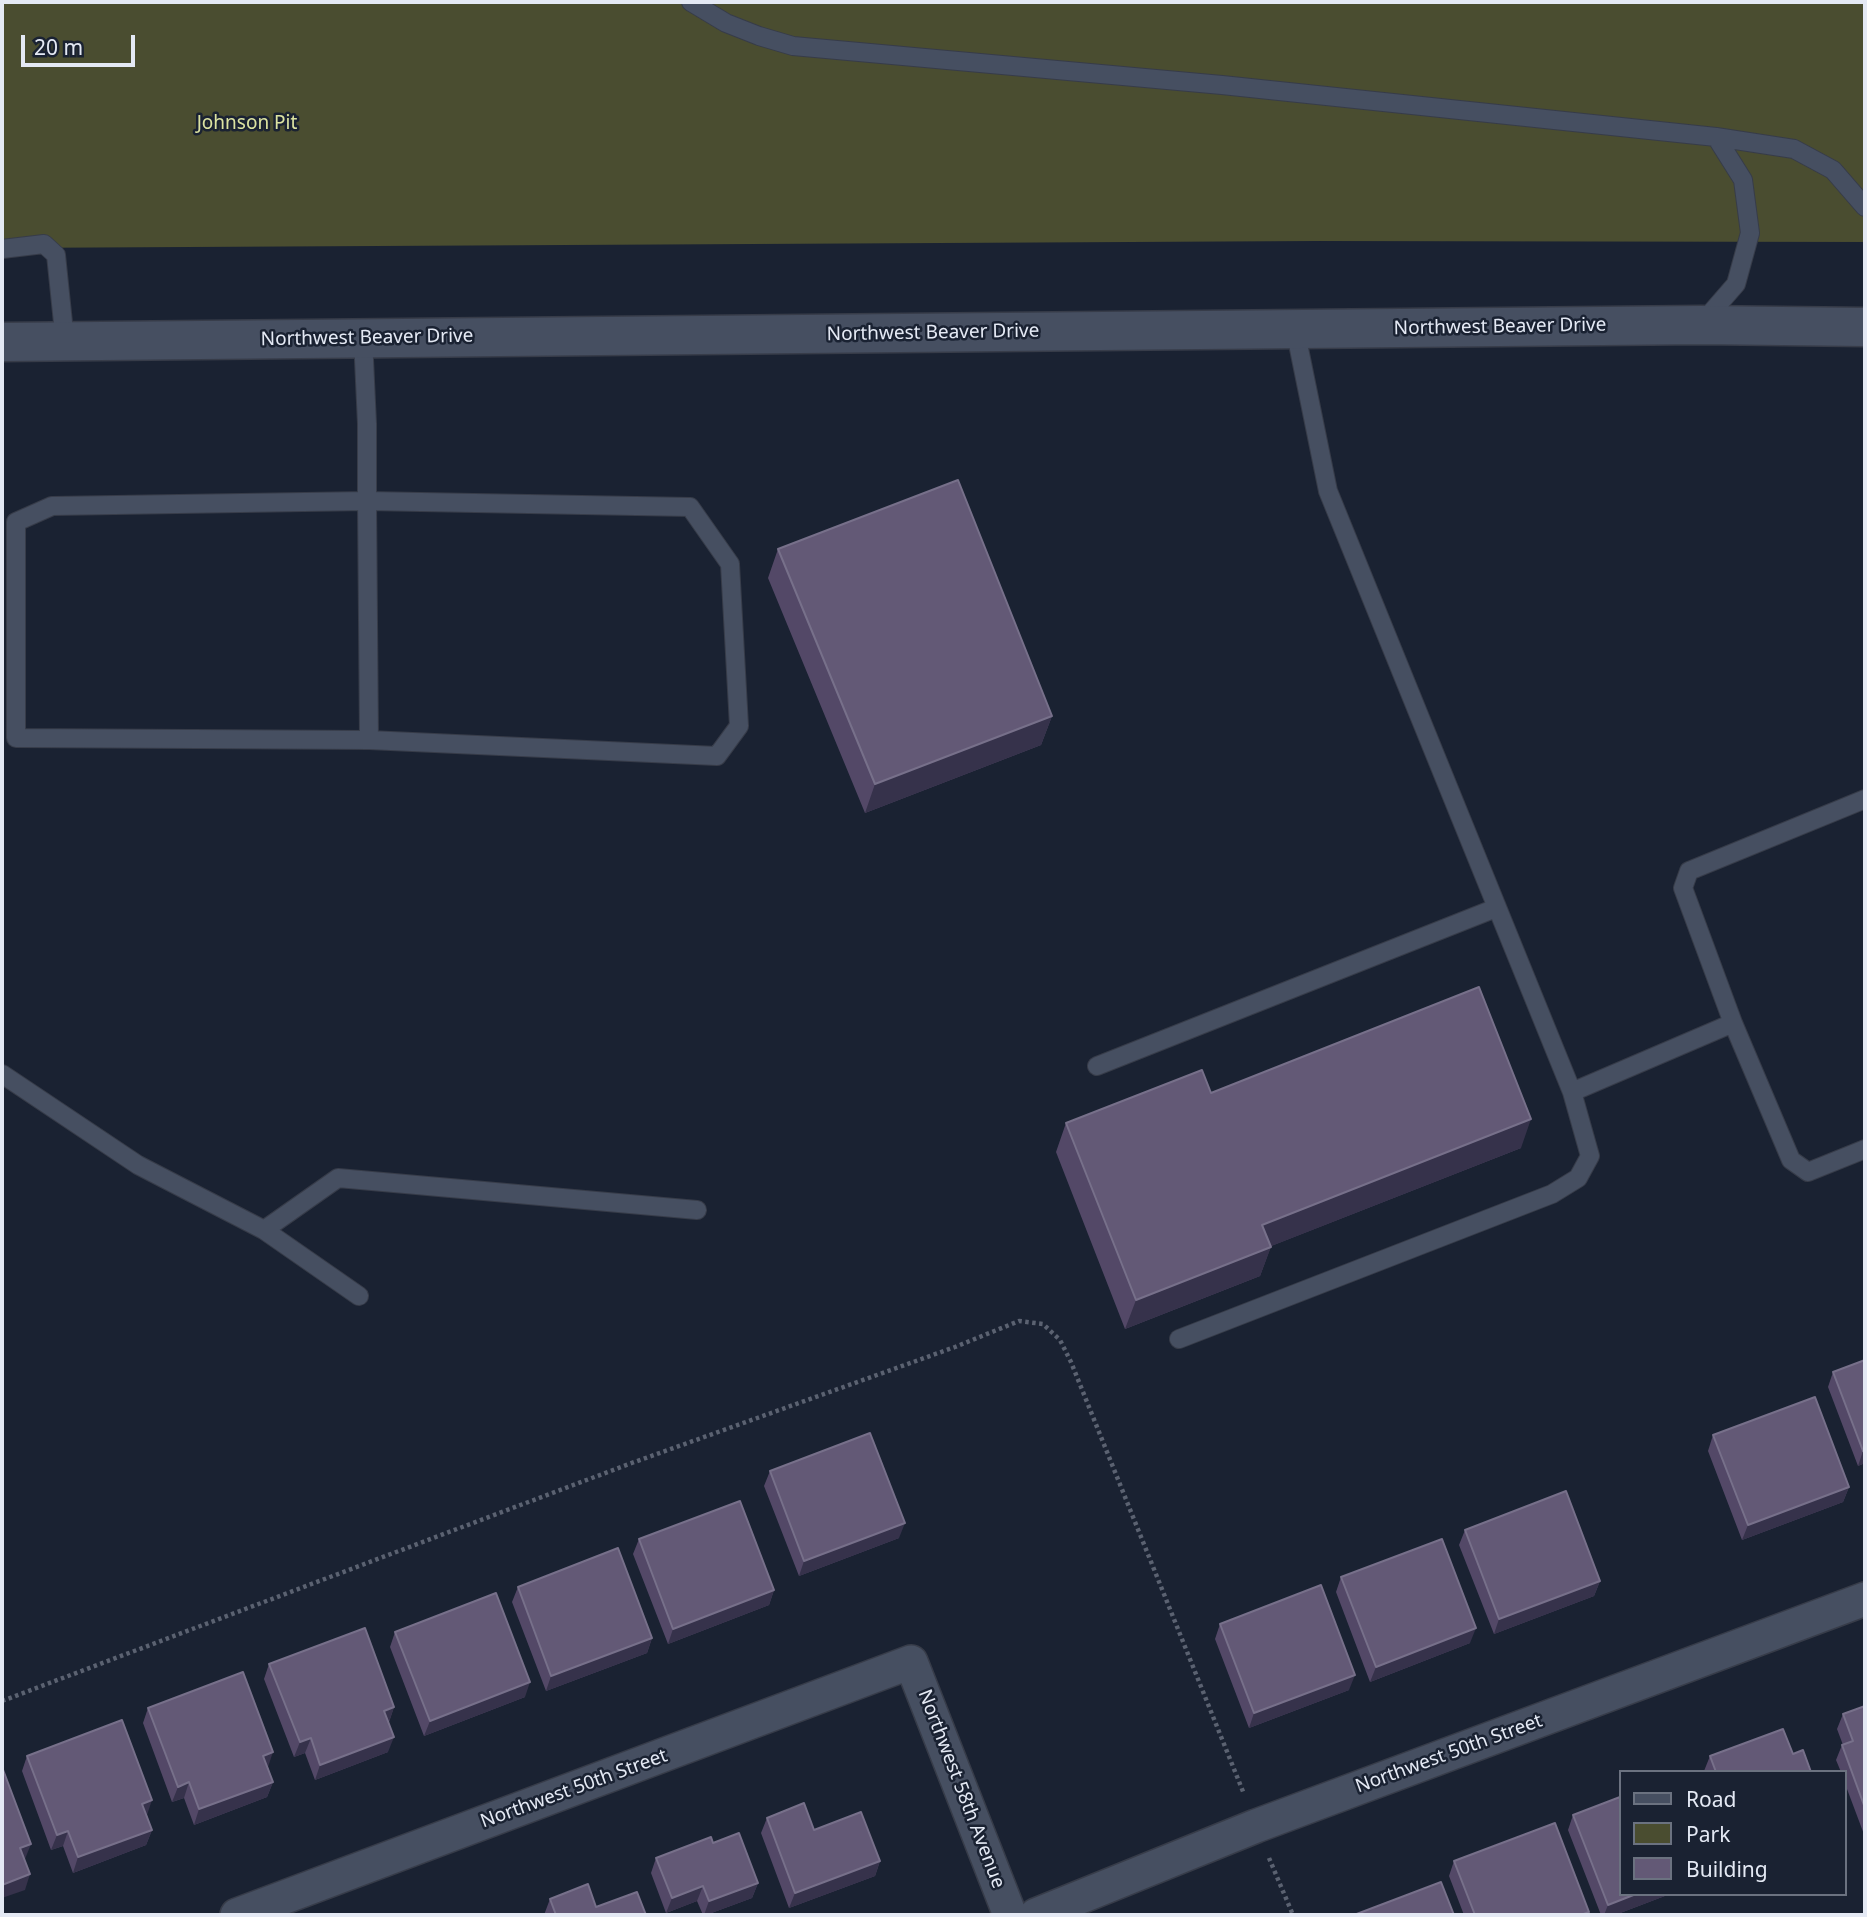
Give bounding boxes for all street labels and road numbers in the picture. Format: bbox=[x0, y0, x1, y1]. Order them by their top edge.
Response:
street label: Northwest Beaver Drive bbox=[1393, 314, 1607, 340]
street label: Northwest Beaver Drive bbox=[826, 320, 1040, 346]
street label: Northwest Beaver Drive bbox=[260, 325, 474, 351]
street label: Northwest 58th Avenue bbox=[913, 1686, 1009, 1892]
street label: Northwest 50th Street bbox=[1352, 1710, 1546, 1798]
street label: Northwest 50th Street bbox=[477, 1745, 671, 1833]

